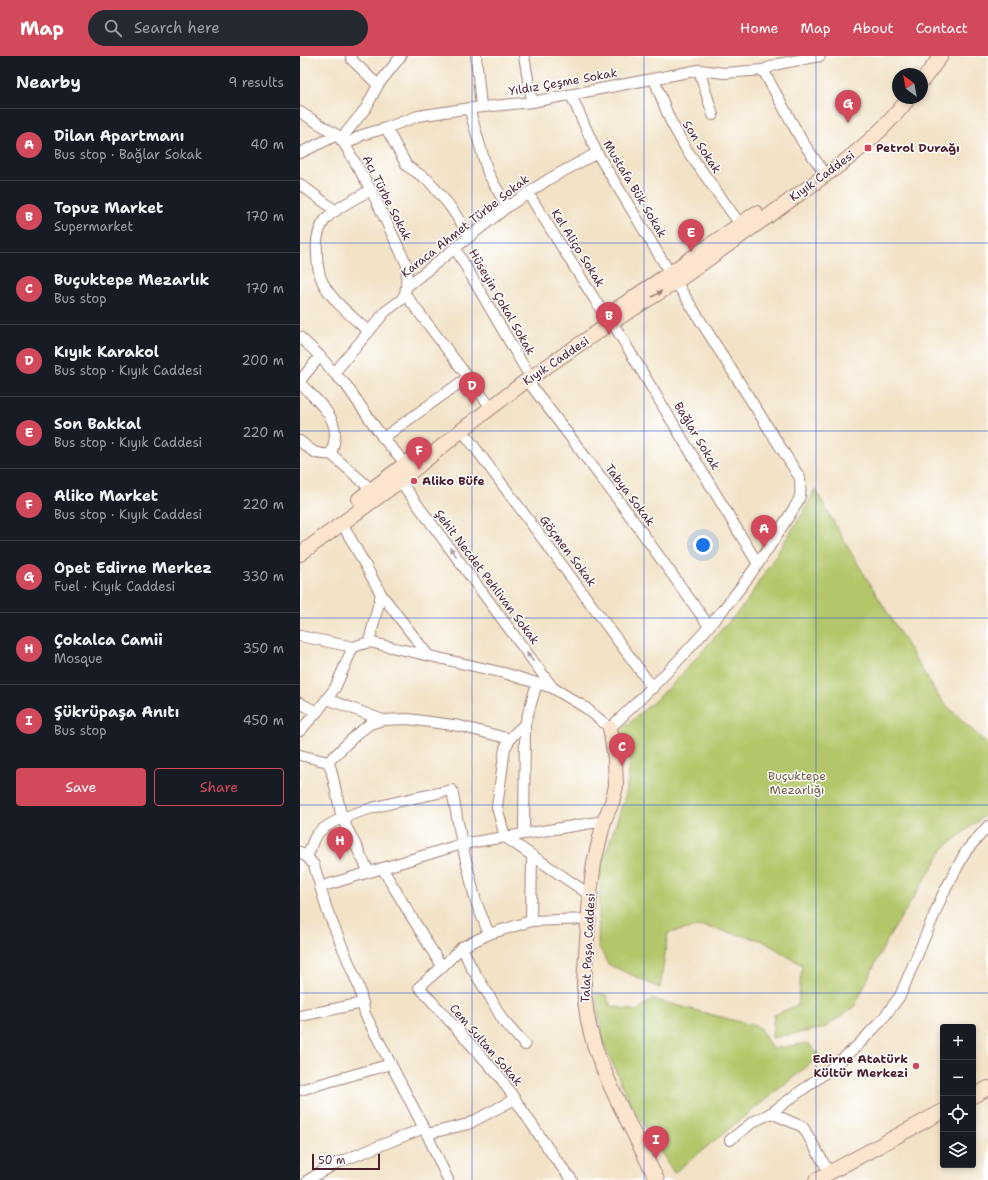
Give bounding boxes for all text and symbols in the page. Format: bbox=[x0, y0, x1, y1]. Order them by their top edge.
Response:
search box bbox=[88, 10, 368, 46]
text: Map bbox=[20, 16, 64, 41]
icon: search bbox=[102, 17, 124, 39]
text: Search here bbox=[134, 18, 220, 38]
text: Home bbox=[740, 19, 779, 37]
text: Map bbox=[801, 19, 831, 37]
text: About bbox=[853, 19, 894, 37]
text: Contact bbox=[916, 19, 968, 37]
street label: Yıldız Çeşme Sokak bbox=[507, 65, 619, 99]
north arrow bbox=[892, 68, 928, 104]
text: Nearby bbox=[16, 71, 81, 93]
text: 9 results bbox=[228, 74, 284, 91]
pin: G bbox=[835, 90, 861, 123]
street label: Son Sokak bbox=[679, 118, 725, 177]
text: Dilan Apartmanı bbox=[54, 126, 184, 146]
text: A bbox=[24, 136, 34, 153]
text: 40 m bbox=[250, 136, 284, 153]
street label: Mustafa Bük Sokak bbox=[600, 137, 671, 241]
place label: Petrol Durağı bbox=[876, 140, 960, 156]
marker: Petrol Durağı bbox=[863, 143, 873, 153]
text: Bus stop · Bağlar Sokak bbox=[54, 146, 202, 163]
street label: Kıyık Caddesi bbox=[786, 147, 858, 205]
street label: Acı Türbe Sokak bbox=[359, 153, 415, 243]
street label: Karaca Ahmet Türbe Sokak bbox=[398, 171, 532, 281]
text: Topuz Market bbox=[54, 198, 163, 218]
street label: Kel Aliço Sokak bbox=[548, 206, 608, 290]
text: B bbox=[25, 208, 33, 225]
text: 170 m bbox=[246, 208, 284, 225]
text: Supermarket bbox=[54, 218, 133, 235]
pin: E bbox=[678, 219, 704, 252]
street label: Hüseyin Çokal Sokak bbox=[465, 246, 539, 358]
text: Buçuktepe Mezarlık bbox=[54, 270, 209, 290]
text: C bbox=[25, 280, 33, 297]
text: 170 m bbox=[246, 280, 284, 297]
text: Bus stop bbox=[54, 290, 106, 307]
one-way arrow bbox=[652, 290, 662, 298]
pin: B bbox=[596, 302, 622, 335]
street label: Kıyık Caddesi bbox=[520, 333, 592, 389]
text: Kıyık Karakol bbox=[54, 342, 159, 362]
text: D bbox=[24, 352, 34, 369]
text: 200 m bbox=[242, 352, 284, 369]
text: Bus stop · Kıyık Caddesi bbox=[54, 362, 202, 379]
pin: D bbox=[459, 372, 485, 405]
street label: Bağlar Sokak bbox=[670, 399, 724, 473]
text: Son Bakkal bbox=[54, 414, 141, 434]
text: E bbox=[25, 424, 33, 441]
text: 220 m bbox=[242, 424, 284, 441]
text: Bus stop · Kıyık Caddesi bbox=[54, 434, 202, 451]
pin: F bbox=[406, 437, 432, 470]
street label: Tabya Sokak bbox=[602, 461, 659, 529]
place label: Aliko Büfe bbox=[422, 473, 485, 489]
marker: Aliko Büfe bbox=[409, 476, 419, 486]
text: Aliko Market bbox=[54, 486, 158, 506]
text: F bbox=[25, 496, 33, 513]
text: 220 m bbox=[242, 496, 284, 513]
text: Bus stop · Kıyık Caddesi bbox=[54, 506, 202, 523]
street label: Şehit Necdet Pehlivan Sokak bbox=[431, 506, 543, 648]
street label: Göçmen Sokak bbox=[536, 512, 600, 590]
pin: A bbox=[751, 515, 777, 548]
your location bbox=[693, 535, 713, 555]
one-way arrow bbox=[449, 547, 457, 557]
text: Opet Edirne Merkez bbox=[54, 558, 212, 578]
text: G bbox=[24, 568, 34, 585]
text: 330 m bbox=[242, 568, 284, 585]
text: Fuel · Kıyık Caddesi bbox=[54, 578, 175, 595]
text: Çokalca Camii bbox=[54, 630, 163, 650]
text: H bbox=[24, 640, 34, 657]
text: 350 m bbox=[243, 640, 284, 657]
text: Mosque bbox=[54, 650, 103, 667]
one-way arrow bbox=[526, 651, 534, 662]
text: Şükrüpaşa Anıtı bbox=[54, 702, 179, 722]
text: I bbox=[25, 712, 33, 729]
text: 450 m bbox=[243, 712, 284, 729]
text: Bus stop bbox=[54, 722, 106, 739]
pin: C bbox=[609, 733, 635, 766]
button: Save bbox=[16, 768, 146, 806]
button: Share bbox=[154, 768, 284, 806]
park label: Buçuktepe Mezarlığı bbox=[768, 768, 826, 798]
pin: H bbox=[327, 827, 353, 860]
street label: Talat Paşa Caddesi bbox=[577, 893, 599, 1003]
street label: Cem Sultan Sokak bbox=[446, 1001, 526, 1089]
map controls bbox=[940, 1024, 976, 1168]
button: + bbox=[940, 1024, 976, 1060]
place label: Edirne Atatürk Kültür Merkezi bbox=[813, 1051, 908, 1081]
button: − bbox=[940, 1060, 976, 1096]
marker: Edirne Atatürk Kültür Merkezi bbox=[911, 1061, 921, 1071]
button: locate bbox=[940, 1096, 976, 1132]
pin: I bbox=[643, 1126, 669, 1159]
button: layers bbox=[940, 1132, 976, 1168]
scale bar bbox=[312, 1152, 380, 1171]
text: 50 m bbox=[318, 1153, 346, 1168]

